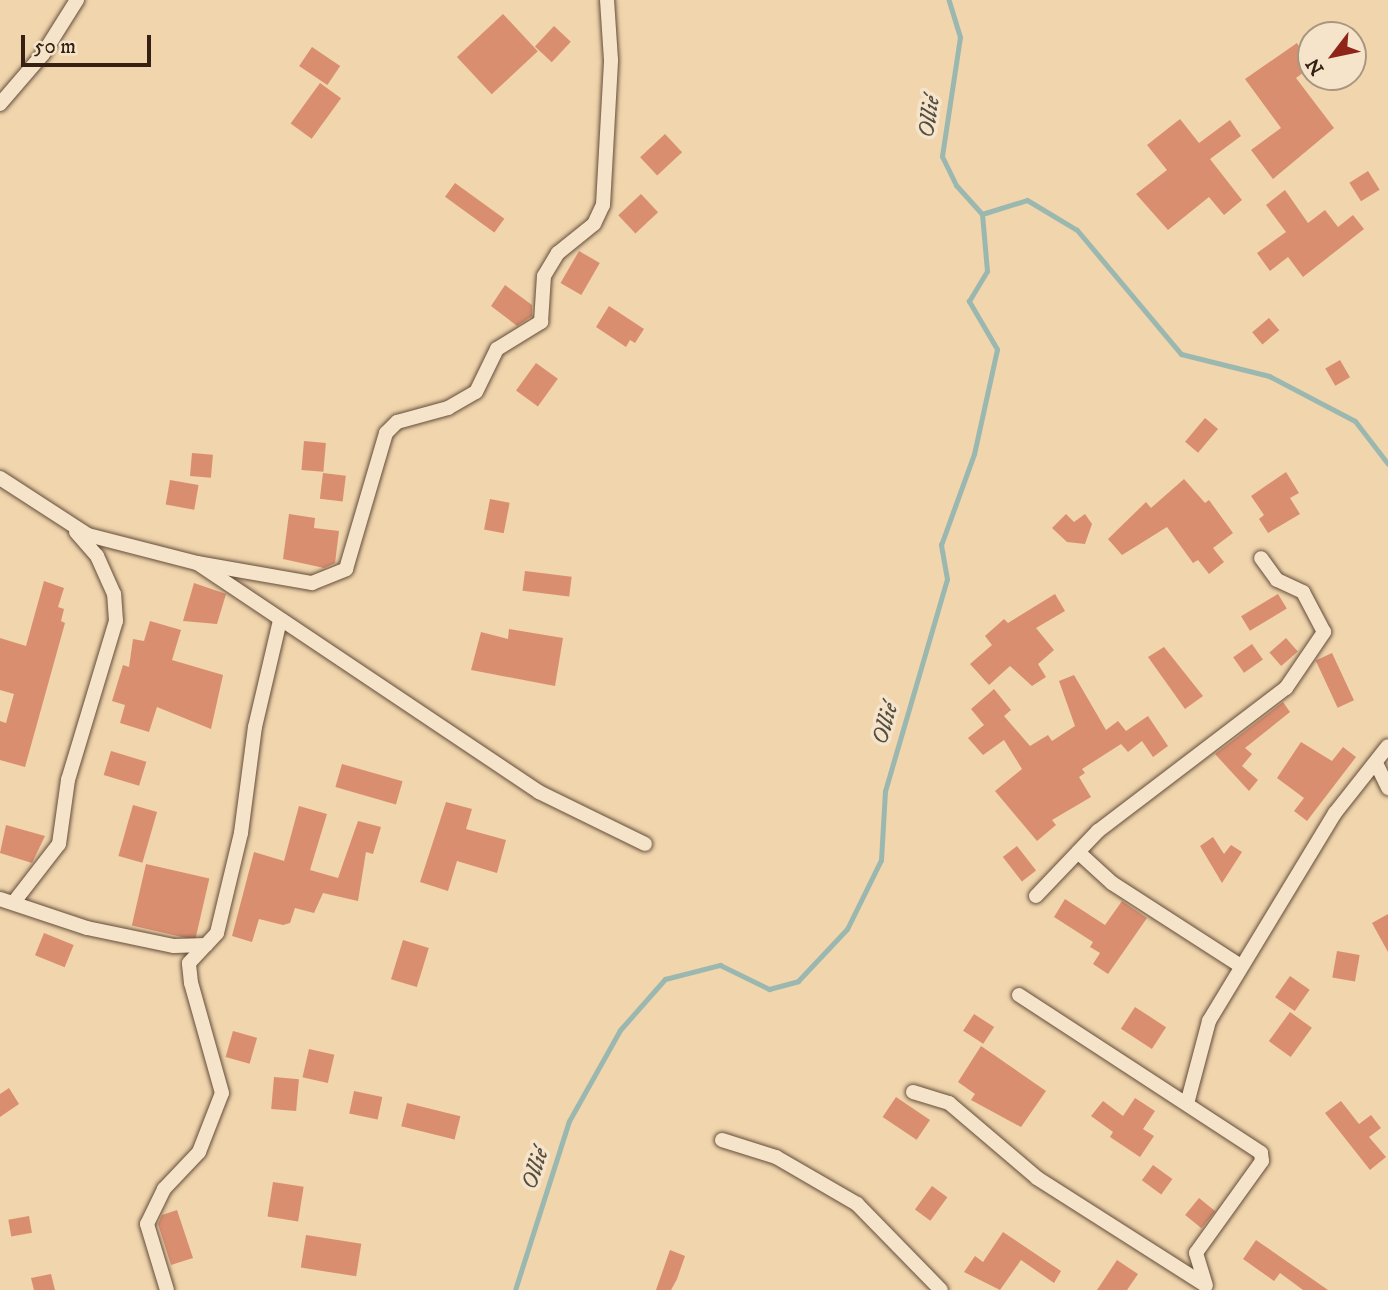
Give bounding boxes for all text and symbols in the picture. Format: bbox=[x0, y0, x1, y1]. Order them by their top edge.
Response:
scale bar bbox=[24, 21, 154, 65]
north arrow bbox=[1297, 21, 1367, 91]
text: 50 m bbox=[34, 34, 76, 60]
text: N bbox=[1302, 54, 1329, 79]
water label: Ollié bbox=[913, 94, 947, 140]
water label: Ollié bbox=[867, 700, 905, 748]
water label: Ollié bbox=[516, 1145, 556, 1193]

